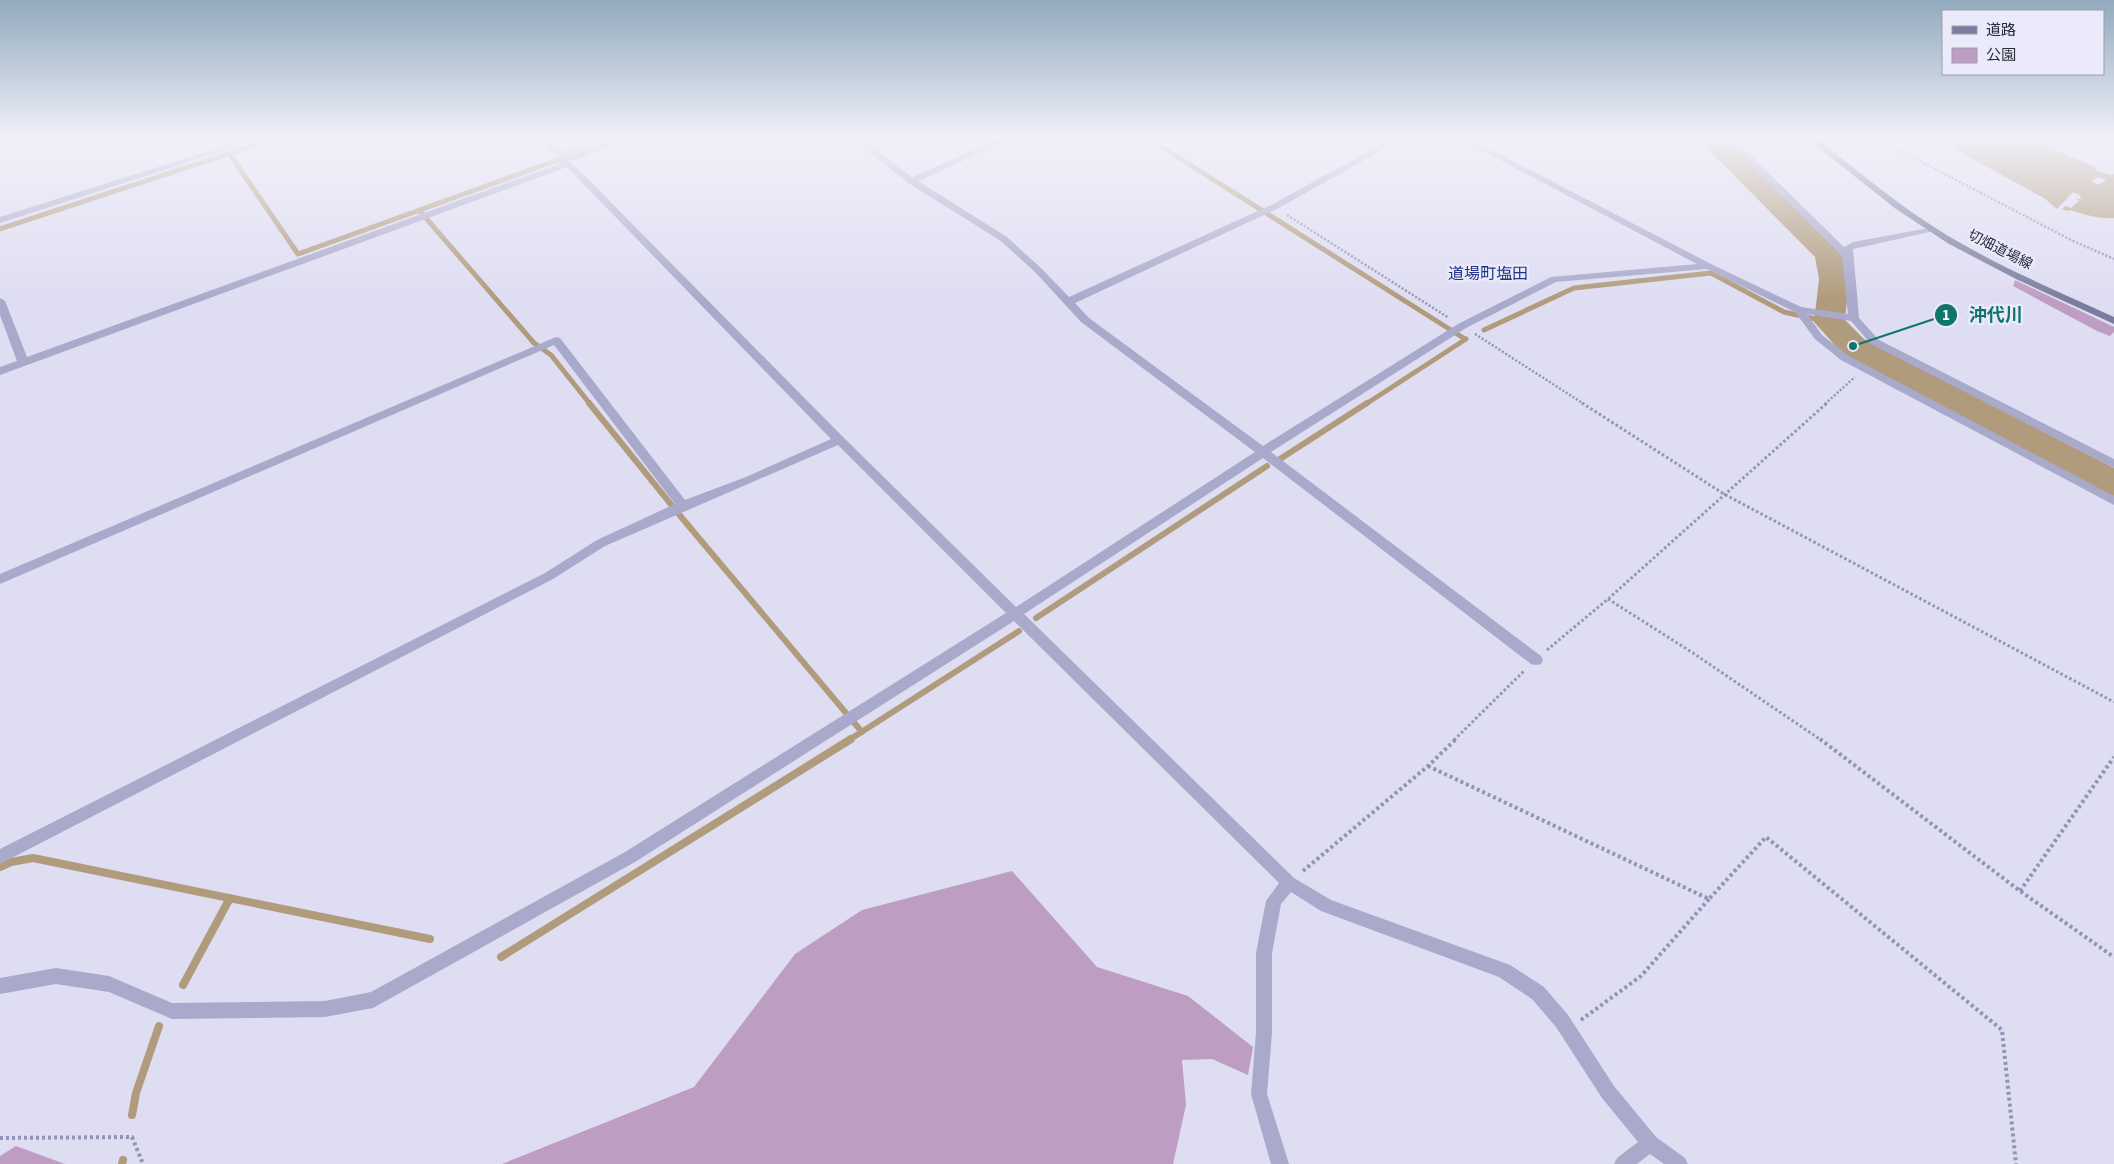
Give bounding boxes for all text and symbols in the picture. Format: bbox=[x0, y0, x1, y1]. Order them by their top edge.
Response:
legend bbox=[1942, 10, 2104, 75]
text: 道路 bbox=[1986, 20, 2016, 41]
text: 公園 bbox=[1986, 45, 2016, 66]
street label: 切畑道場線 bbox=[1964, 225, 2036, 275]
district label: 道場町塩田 bbox=[1448, 263, 1528, 285]
callout: 沖代川 bbox=[1934, 299, 2033, 332]
text: 沖代川 bbox=[1969, 303, 2023, 328]
text: 1 bbox=[1942, 305, 1950, 326]

